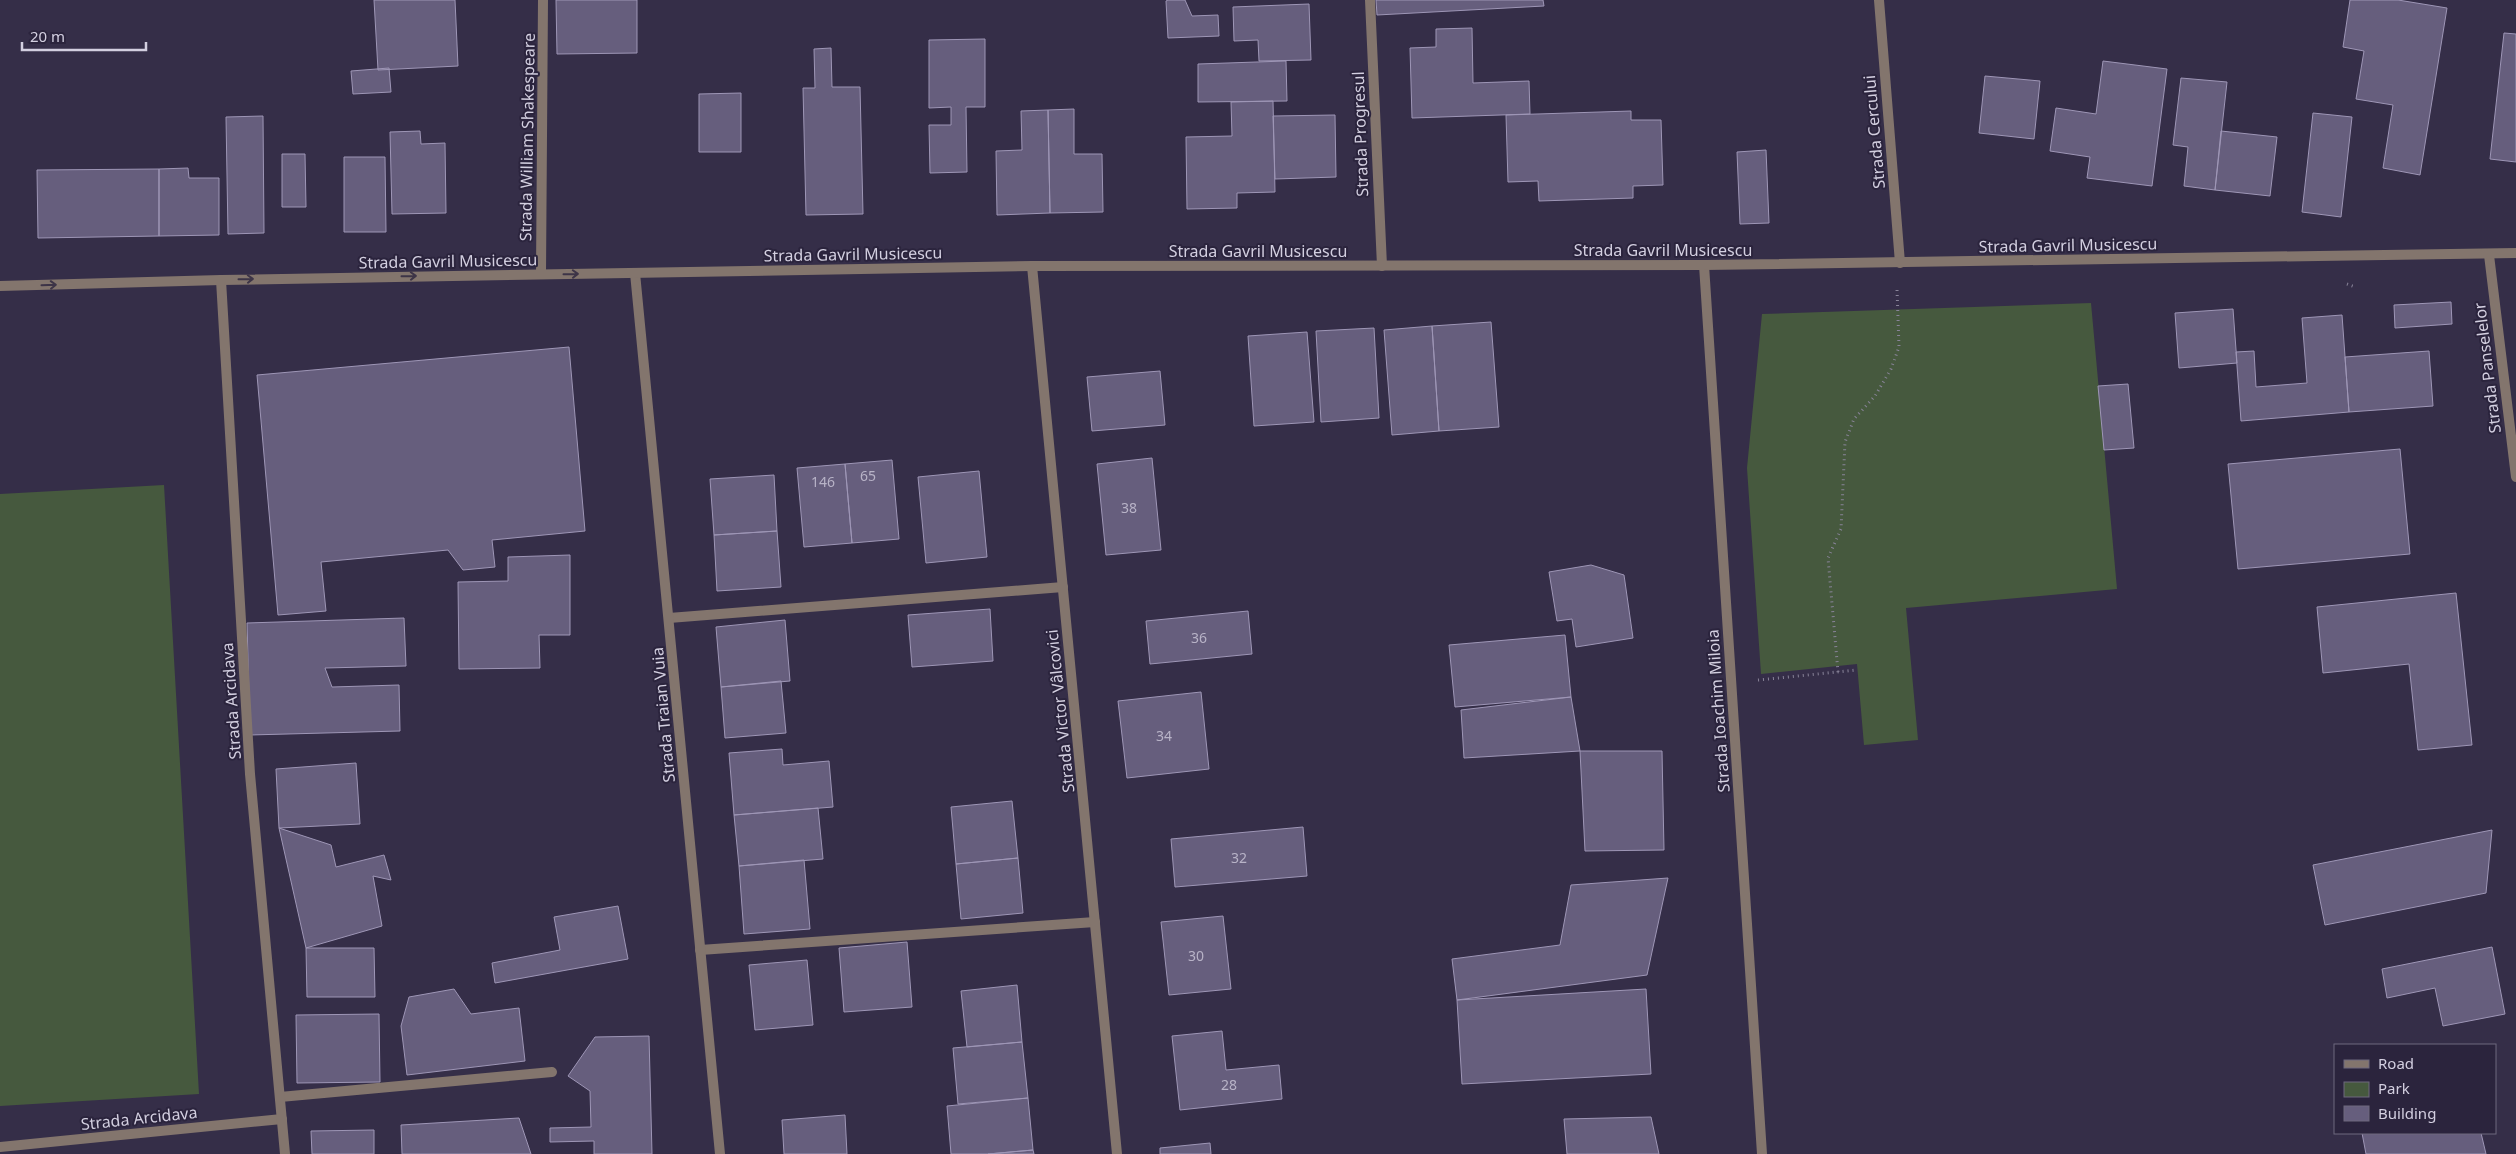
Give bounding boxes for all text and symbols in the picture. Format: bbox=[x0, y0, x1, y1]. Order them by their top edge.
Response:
scale bar bbox=[22, 20, 146, 52]
text: 20 m bbox=[30, 26, 65, 46]
street label: Strada William Shakespeare bbox=[514, 33, 540, 241]
street label: Strada Progresul bbox=[1347, 71, 1373, 197]
street label: Strada Cercului bbox=[1858, 74, 1890, 190]
street label: Strada Gavril Musicescu bbox=[1978, 232, 2158, 258]
street label: Strada Gavril Musicescu bbox=[1574, 239, 1752, 261]
street label: Strada Gavril Musicescu bbox=[1169, 240, 1347, 262]
street label: Strada Gavril Musicescu bbox=[763, 241, 943, 267]
street label: Strada Gavril Musicescu bbox=[358, 248, 538, 274]
one-way arrow bbox=[563, 269, 579, 278]
one-way arrow bbox=[400, 272, 416, 281]
one-way arrow bbox=[238, 274, 254, 284]
one-way arrow bbox=[40, 280, 56, 289]
street label: Strada Panselelor bbox=[2468, 301, 2506, 435]
house number: 65 bbox=[860, 466, 876, 485]
house number: 146 bbox=[811, 472, 835, 491]
house number: 38 bbox=[1121, 498, 1137, 517]
street label: Strada Victor Vâlcovici bbox=[1040, 628, 1080, 794]
house number: 36 bbox=[1191, 628, 1207, 647]
street label: Strada Ioachim Miloia bbox=[1701, 629, 1735, 793]
street label: Strada Arcidava bbox=[216, 642, 246, 760]
street label: Strada Traian Vuia bbox=[646, 646, 680, 784]
house number: 34 bbox=[1156, 726, 1172, 745]
house number: 32 bbox=[1231, 848, 1247, 867]
house number: 30 bbox=[1188, 946, 1204, 965]
legend bbox=[2334, 1044, 2496, 1134]
text: Road bbox=[2378, 1053, 2414, 1073]
house number: 28 bbox=[1221, 1075, 1237, 1094]
text: Park bbox=[2378, 1078, 2410, 1098]
street label: Strada Arcidava bbox=[80, 1101, 198, 1135]
text: Building bbox=[2378, 1103, 2436, 1123]

